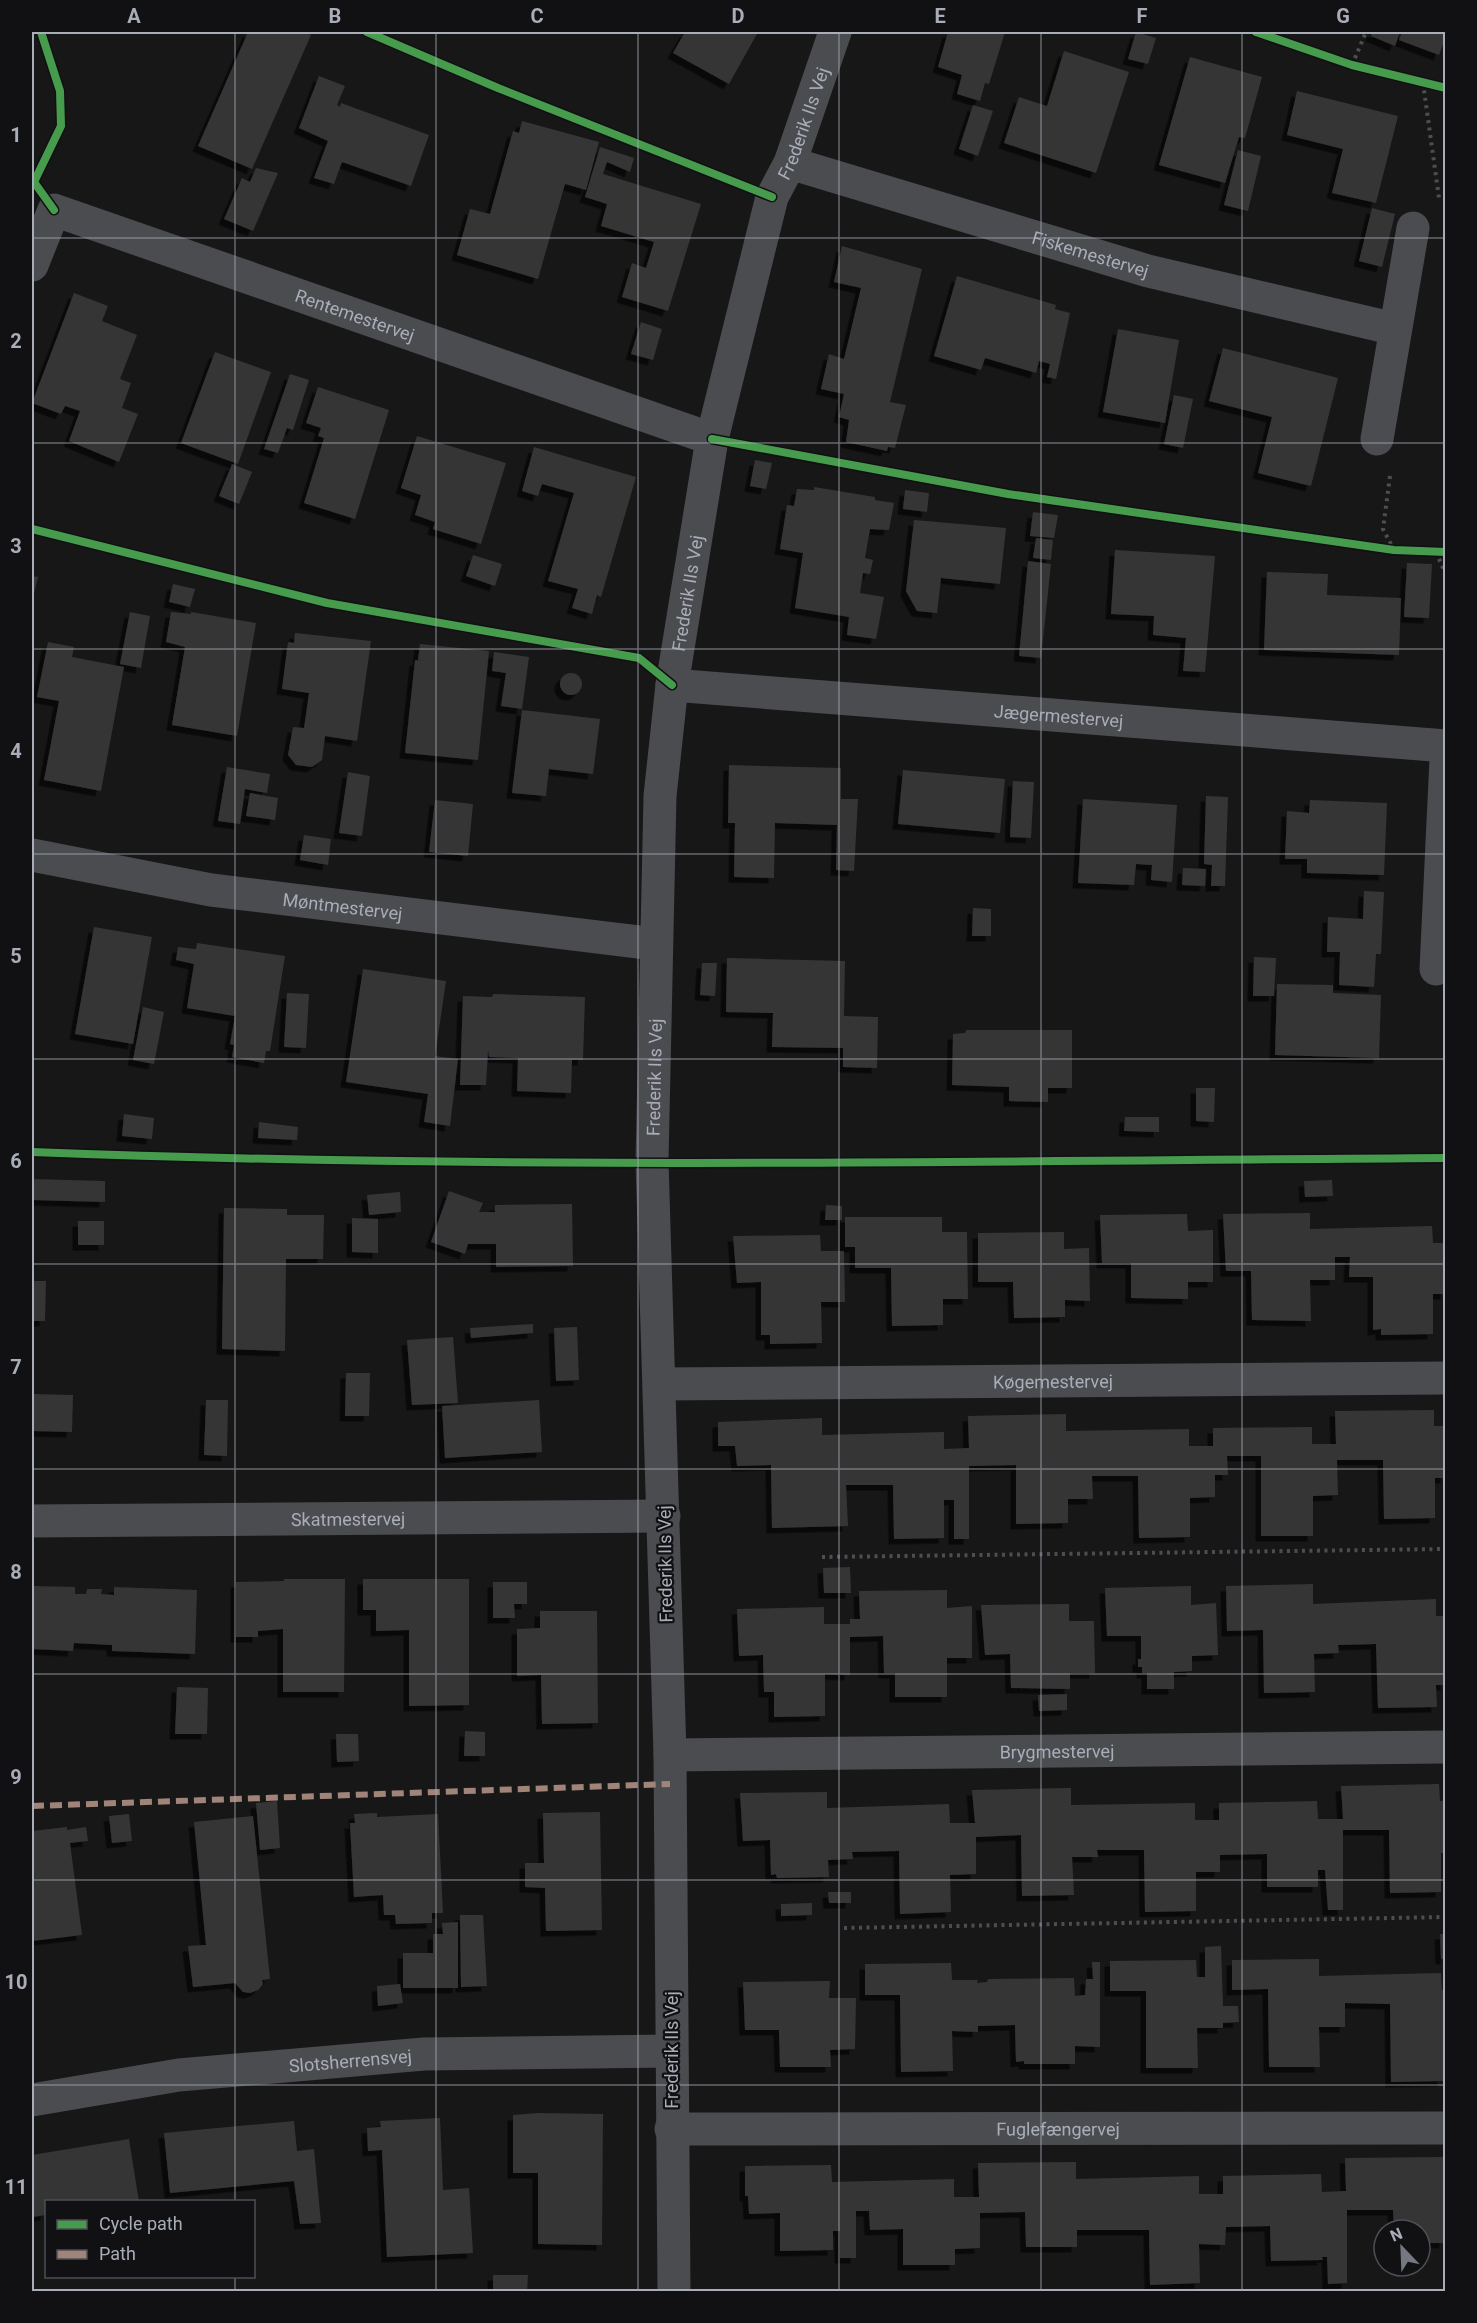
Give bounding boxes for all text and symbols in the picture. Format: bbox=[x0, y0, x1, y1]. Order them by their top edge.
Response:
text: A bbox=[127, 4, 141, 28]
text: B bbox=[329, 4, 341, 28]
text: C bbox=[530, 4, 544, 28]
text: D bbox=[732, 4, 745, 28]
text: E bbox=[934, 4, 946, 28]
text: F bbox=[1137, 4, 1148, 28]
text: G bbox=[1336, 4, 1350, 28]
street label: Frederik IIs Vej bbox=[773, 64, 833, 183]
text: 1 bbox=[10, 123, 22, 147]
street label: Fiskemestervej bbox=[1030, 226, 1152, 281]
street label: Rentemestervej bbox=[293, 284, 417, 345]
text: 2 bbox=[10, 329, 22, 353]
text: 3 bbox=[10, 534, 22, 558]
street label: Frederik IIs Vej bbox=[667, 534, 707, 653]
street label: Jægermestervej bbox=[993, 700, 1124, 731]
text: 4 bbox=[10, 739, 22, 763]
street label: Møntmestervej bbox=[282, 888, 404, 924]
text: 5 bbox=[10, 944, 22, 968]
street label: Frederik IIs Vej bbox=[642, 1018, 666, 1136]
text: 6 bbox=[10, 1149, 22, 1173]
text: 7 bbox=[10, 1355, 22, 1379]
street label: Køgemestervej bbox=[993, 1370, 1113, 1392]
street label: Frederik IIs Vej bbox=[653, 1505, 677, 1623]
street label: Skatmestervej bbox=[291, 1508, 405, 1529]
text: 8 bbox=[10, 1560, 22, 1584]
street label: Brygmestervej bbox=[999, 1740, 1114, 1762]
text: 9 bbox=[10, 1765, 22, 1789]
text: 10 bbox=[5, 1970, 27, 1994]
street label: Frederik IIs Vej bbox=[661, 1991, 682, 2109]
street label: Slotsherrensvej bbox=[288, 2045, 413, 2076]
street label: Fuglefængervej bbox=[996, 2118, 1120, 2139]
text: 11 bbox=[5, 2175, 27, 2199]
legend bbox=[45, 2200, 255, 2278]
text: Cycle path bbox=[99, 2213, 183, 2234]
north arrow bbox=[1372, 2218, 1432, 2278]
text: N bbox=[1387, 2224, 1405, 2246]
text: Path bbox=[99, 2243, 136, 2264]

